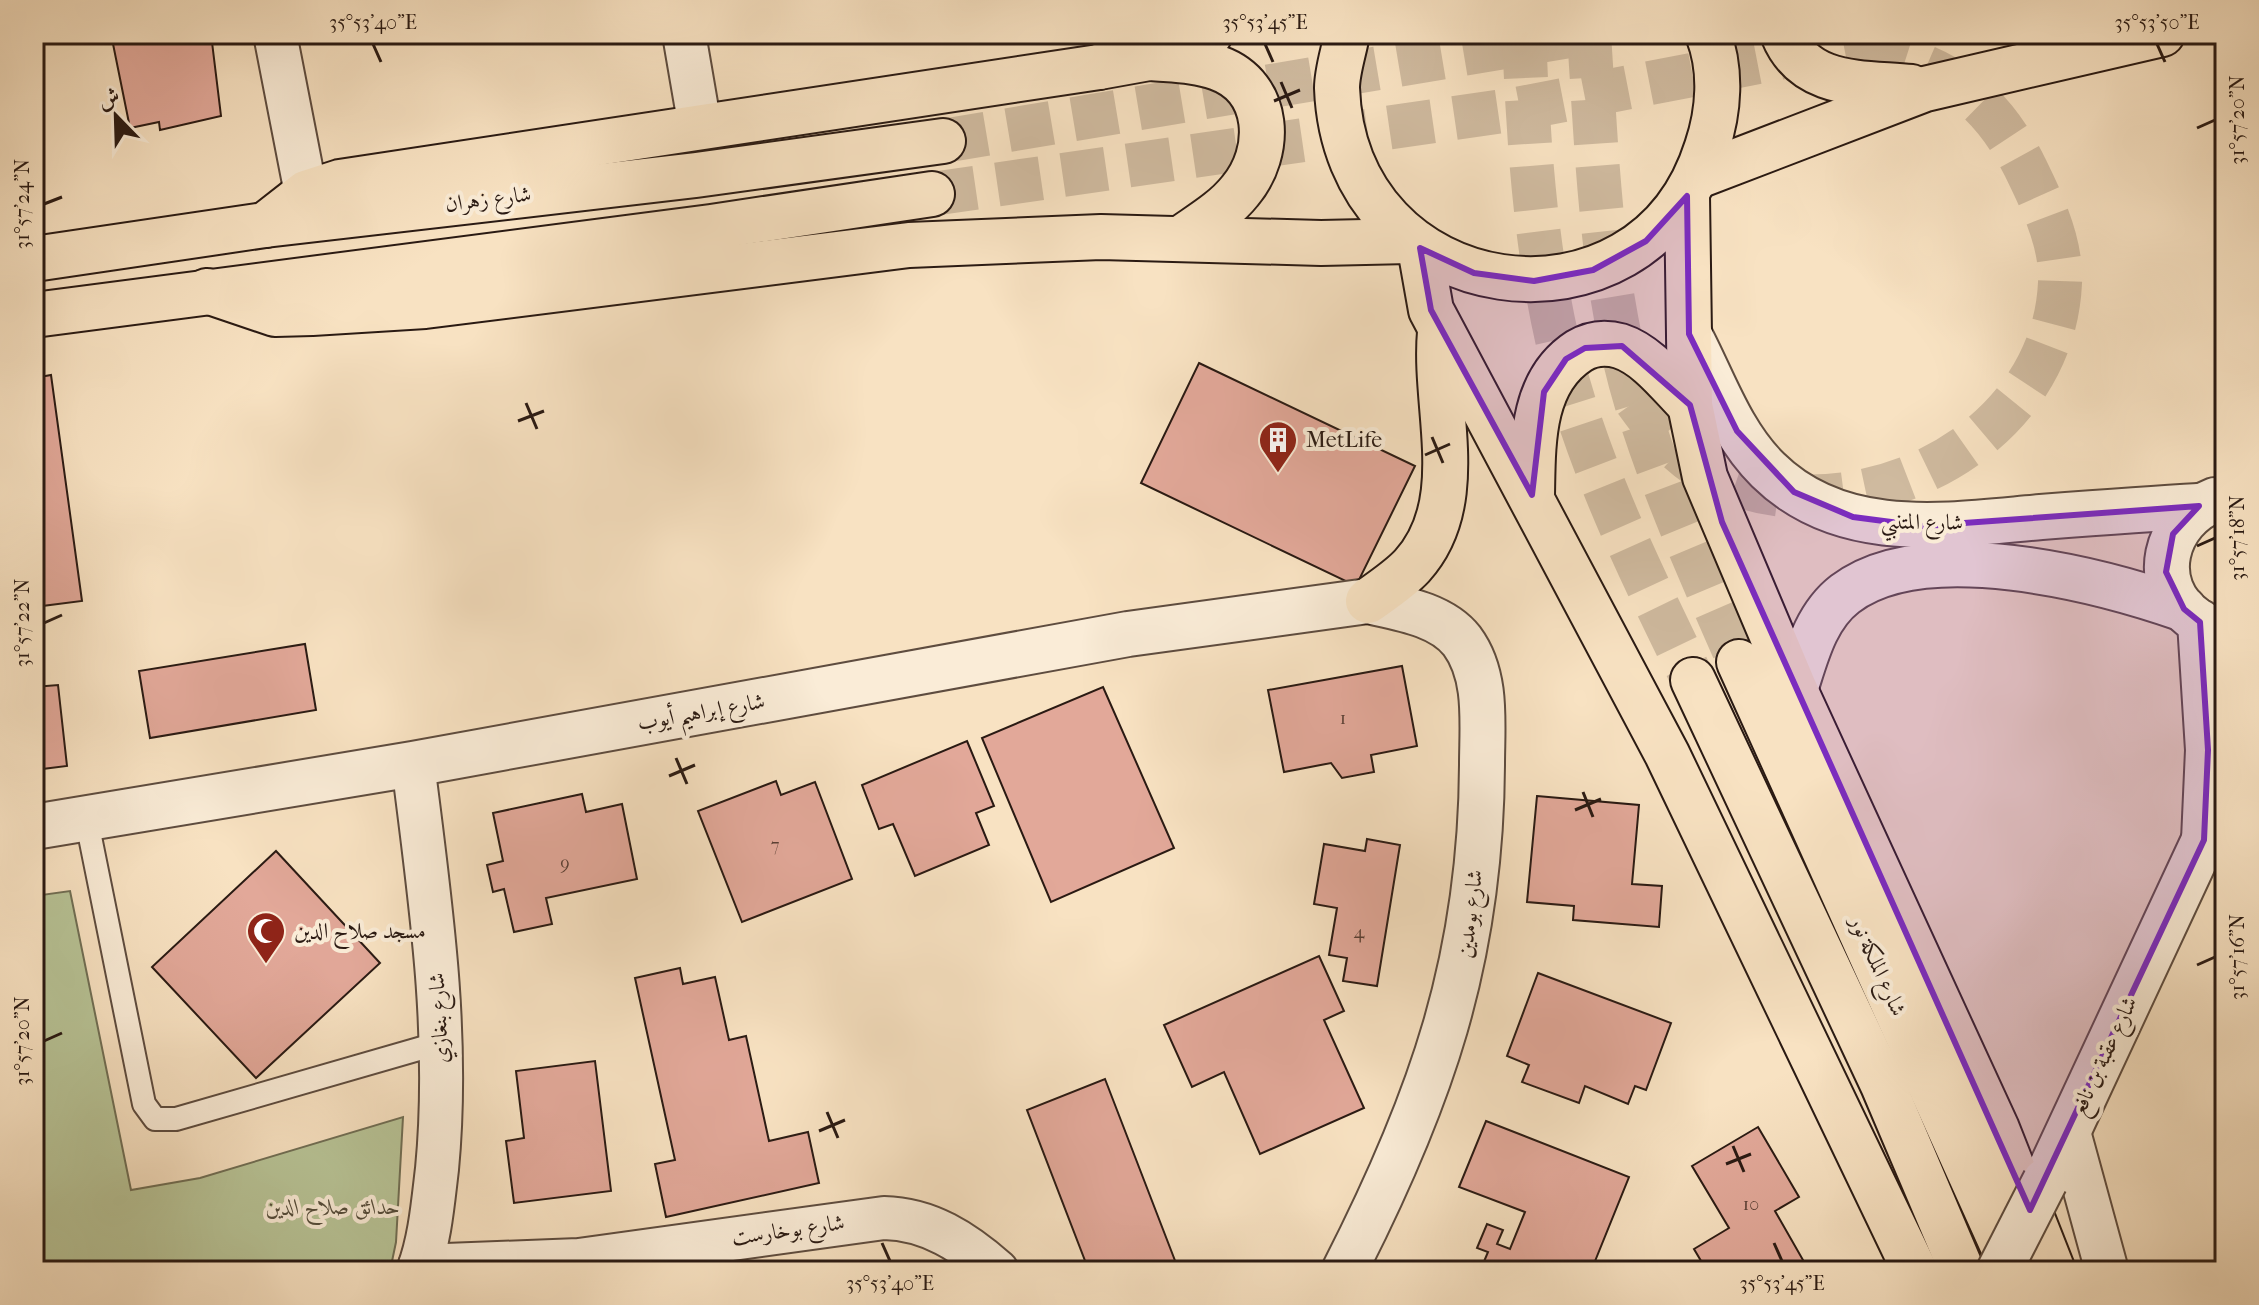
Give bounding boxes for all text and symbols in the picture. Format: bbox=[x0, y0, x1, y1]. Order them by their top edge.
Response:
text: 35°53'40"E bbox=[329, 11, 417, 34]
text: 35°53'45"E bbox=[1222, 11, 1308, 34]
text: 35°53'50"E bbox=[2115, 11, 2199, 34]
text: 31°57'20"N bbox=[2226, 75, 2249, 165]
north arrow bbox=[76, 76, 156, 156]
text: ش bbox=[93, 82, 124, 115]
text: 31°57'24"N bbox=[11, 159, 34, 249]
street label: شارع زهران bbox=[443, 181, 533, 222]
building icon: MetLife bbox=[1257, 419, 1299, 474]
place label: MetLife bbox=[1306, 427, 1382, 453]
text: 31°57'18"N bbox=[2226, 495, 2249, 581]
street label: شارع المتنبي bbox=[1881, 508, 1963, 543]
text: 31°57'22"N bbox=[11, 579, 34, 667]
street label: شارع إبراهيم أيوب bbox=[635, 685, 768, 744]
house number: 1 bbox=[1340, 708, 1346, 729]
house number: 7 bbox=[771, 835, 780, 856]
house number: 9 bbox=[560, 853, 570, 874]
street label: شارع بومدين bbox=[1452, 868, 1493, 960]
mosque icon: مسجد صلاح الدين bbox=[245, 910, 287, 965]
street label: شارع الملكة نور bbox=[1839, 910, 1912, 1022]
text: 31°57'16"N bbox=[2226, 914, 2249, 1000]
place label: مسجد صلاح الدين bbox=[294, 918, 426, 950]
house number: 4 bbox=[1354, 922, 1365, 943]
street label: شارع بنغازي bbox=[424, 972, 459, 1064]
street label: شارع عقبة بن نافع bbox=[2065, 993, 2148, 1122]
text: 31°57'20"N bbox=[11, 996, 34, 1086]
park label: حدائق صلاح الدين bbox=[266, 1194, 400, 1226]
house number: 10 bbox=[1743, 1194, 1759, 1215]
street label: شارع بوخارست bbox=[730, 1209, 847, 1256]
text: 35°53'40"E bbox=[846, 1272, 934, 1295]
text: 35°53'45"E bbox=[1739, 1272, 1825, 1295]

